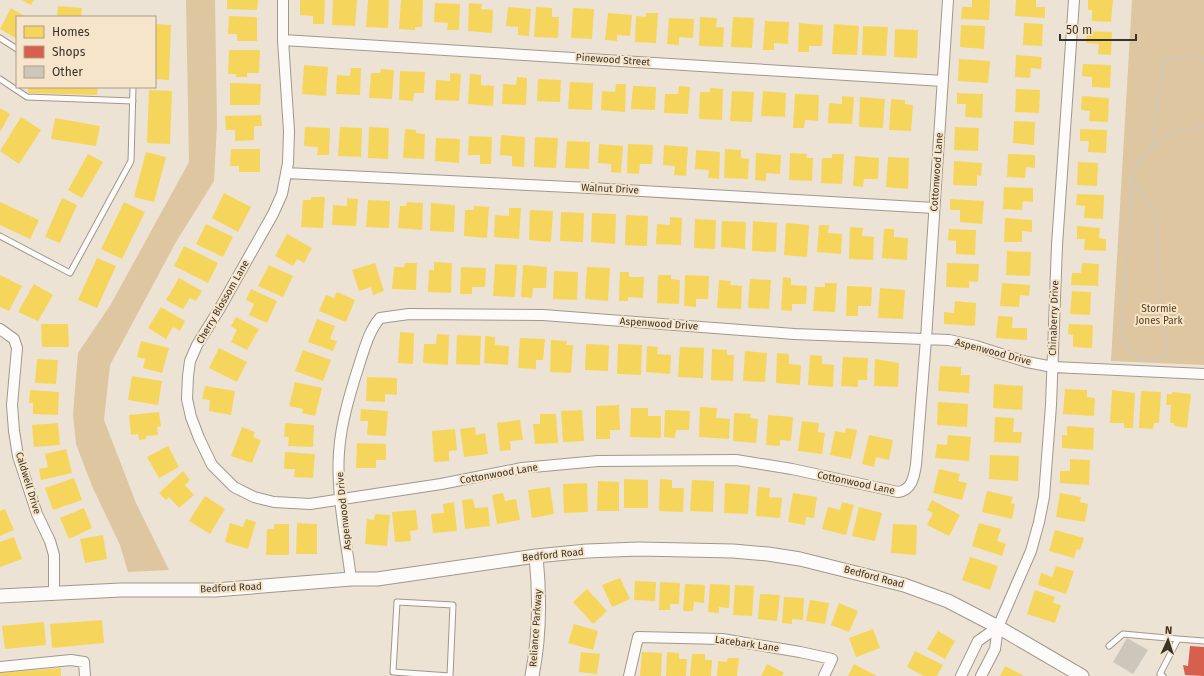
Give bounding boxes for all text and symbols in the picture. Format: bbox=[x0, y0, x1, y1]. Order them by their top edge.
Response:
legend bbox=[16, 16, 156, 88]
scale bar bbox=[1060, 16, 1136, 42]
text: 50 m bbox=[1066, 23, 1092, 37]
text: Homes bbox=[52, 25, 90, 39]
text: Shops bbox=[52, 45, 86, 59]
street label: Pinewood Street bbox=[575, 51, 651, 69]
text: Other bbox=[52, 65, 83, 79]
street label: Cottonwood Lane bbox=[928, 132, 946, 212]
street label: Walnut Drive bbox=[581, 182, 639, 196]
street label: Cherry Blossom Lane bbox=[194, 258, 252, 346]
street label: Chinaberry Drive bbox=[1047, 280, 1061, 356]
park label: Stormie Jones Park bbox=[1135, 303, 1183, 327]
street label: Aspenwood Drive bbox=[619, 315, 699, 333]
street label: Aspenwood Drive bbox=[953, 336, 1033, 368]
street label: Caldwell Drive bbox=[13, 451, 43, 515]
street label: Cottonwood Lane bbox=[459, 461, 539, 487]
street label: Cottonwood Lane bbox=[816, 469, 896, 497]
street label: Aspenwood Drive bbox=[334, 471, 354, 551]
street label: Bedford Road bbox=[522, 546, 584, 564]
street label: Bedford Road bbox=[843, 563, 905, 591]
street label: Bedford Road bbox=[200, 580, 262, 596]
street label: Reliance Parkway bbox=[527, 589, 545, 667]
north arrow bbox=[1148, 620, 1188, 660]
text: N bbox=[1165, 624, 1172, 637]
street label: Lacebark Lane bbox=[714, 634, 780, 654]

